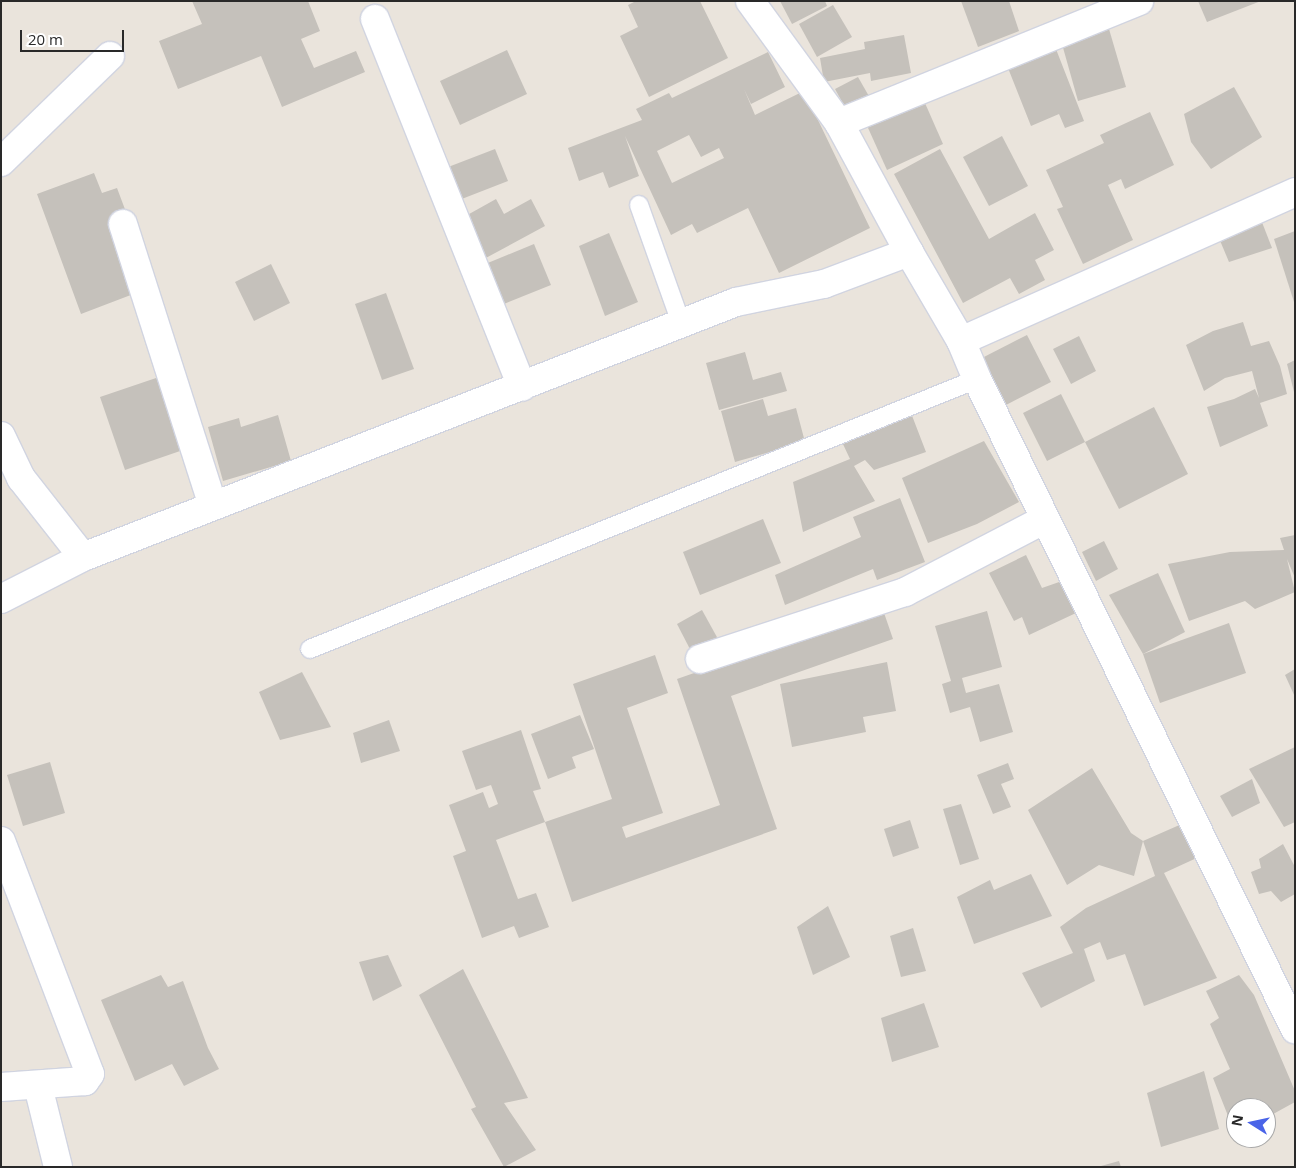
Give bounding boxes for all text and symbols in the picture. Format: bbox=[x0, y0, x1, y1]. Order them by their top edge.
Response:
scale bar bbox=[22, 20, 126, 52]
text: 20 m bbox=[28, 29, 63, 49]
north arrow bbox=[1226, 1098, 1276, 1148]
text: N bbox=[1226, 1113, 1247, 1128]

